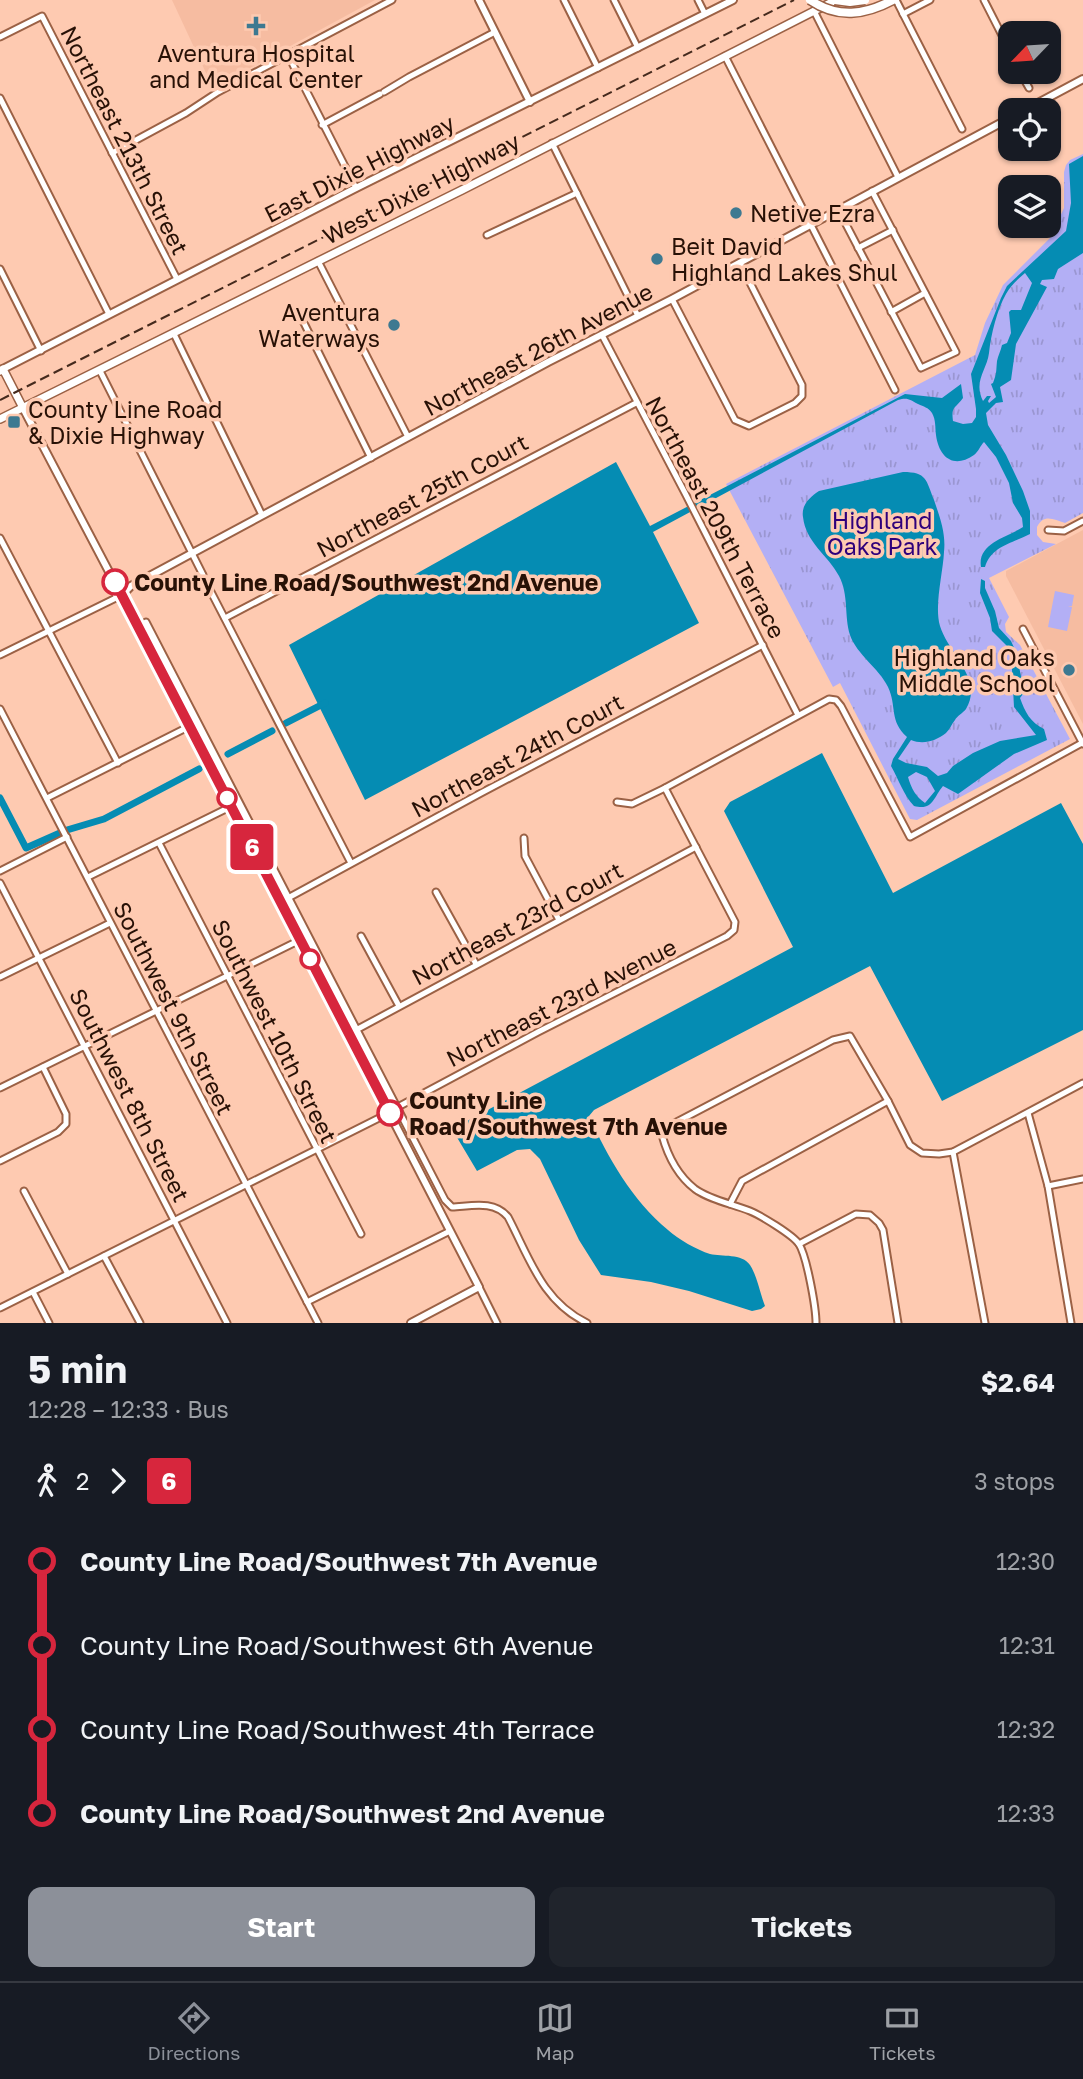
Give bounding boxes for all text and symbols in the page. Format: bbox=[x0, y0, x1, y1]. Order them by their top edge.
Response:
marker: Aventura Hospital and Medical Center bbox=[246, 16, 266, 36]
street label: Northeast 213th Street bbox=[55, 21, 195, 259]
north arrow bbox=[998, 21, 1060, 84]
map controls bbox=[998, 21, 1061, 238]
place label: Aventura Hospital and Medical Center bbox=[149, 39, 363, 93]
button: locate bbox=[998, 98, 1061, 161]
street label: East Dixie Highway bbox=[259, 108, 459, 228]
street label: West Dixie Highway bbox=[318, 126, 524, 250]
button: layers bbox=[998, 175, 1061, 238]
place label: Netive Ezra bbox=[750, 199, 875, 227]
marker: Netive Ezra bbox=[728, 205, 744, 221]
place label: Beit David Highland Lakes Shul bbox=[671, 232, 898, 286]
marker: Beit David Highland Lakes Shul bbox=[649, 251, 665, 267]
street label: Northeast 26th Avenue bbox=[419, 277, 657, 421]
place label: Aventura Waterways bbox=[258, 298, 380, 352]
marker: Aventura Waterways bbox=[386, 317, 402, 333]
street label: Northeast 209th Terrace bbox=[640, 391, 792, 643]
place label: County Line Road & Dixie Highway bbox=[28, 395, 222, 449]
marker: County Line Road & Dixie Highway bbox=[6, 414, 22, 430]
street label: Northeast 25th Court bbox=[312, 427, 532, 563]
park label: Highland Oaks Park bbox=[827, 506, 937, 560]
place label: County Line Road/Southwest 2nd Avenue bbox=[134, 568, 598, 596]
marker: County Line Road/Southwest 2nd Avenue bbox=[102, 569, 128, 595]
place label: Highland Oaks Middle School bbox=[893, 643, 1055, 697]
marker: Highland Oaks Middle School bbox=[1061, 662, 1077, 678]
street label: Northeast 24th Court bbox=[406, 687, 628, 823]
unlabelled marker bbox=[217, 788, 237, 808]
line badge: 6 bbox=[229, 824, 275, 870]
text: 6 bbox=[244, 832, 260, 861]
street label: Northeast 23rd Court bbox=[407, 855, 627, 991]
street label: Southwest 9th Street bbox=[108, 897, 240, 1119]
street label: Southwest 10th Street bbox=[206, 915, 344, 1147]
street label: Northeast 23rd Avenue bbox=[441, 932, 681, 1072]
unlabelled marker bbox=[300, 949, 320, 969]
street label: Southwest 8th Street bbox=[64, 984, 196, 1206]
place label: County Line Road/Southwest 7th Avenue bbox=[409, 1086, 728, 1140]
marker: County Line Road/Southwest 7th Avenue bbox=[377, 1100, 403, 1126]
text: 5 min bbox=[28, 1346, 127, 1391]
text: $2.64 bbox=[981, 1367, 1055, 1398]
text: 12:28 – 12:33 · Bus bbox=[28, 1395, 229, 1423]
icon: walk bbox=[28, 1462, 66, 1500]
icon: forward bbox=[99, 1462, 137, 1500]
text: 6 bbox=[161, 1466, 177, 1495]
text: 2 bbox=[76, 1467, 89, 1495]
text: 3 stops bbox=[974, 1467, 1055, 1495]
text: County Line Road/Southwest 7th Avenue bbox=[80, 1546, 598, 1577]
text: 12:30 bbox=[996, 1547, 1055, 1575]
text: County Line Road/Southwest 6th Avenue bbox=[80, 1630, 593, 1661]
text: 12:31 bbox=[999, 1631, 1055, 1659]
text: County Line Road/Southwest 4th Terrace bbox=[80, 1714, 595, 1745]
text: 12:32 bbox=[997, 1715, 1055, 1743]
text: County Line Road/Southwest 2nd Avenue bbox=[80, 1798, 605, 1829]
text: 12:33 bbox=[997, 1799, 1055, 1827]
button: Start bbox=[28, 1887, 535, 1967]
button: Tickets bbox=[549, 1887, 1055, 1967]
tab: Directions bbox=[148, 1999, 240, 2064]
tab: Map bbox=[535, 1999, 574, 2064]
tab: Tickets bbox=[869, 1999, 935, 2064]

